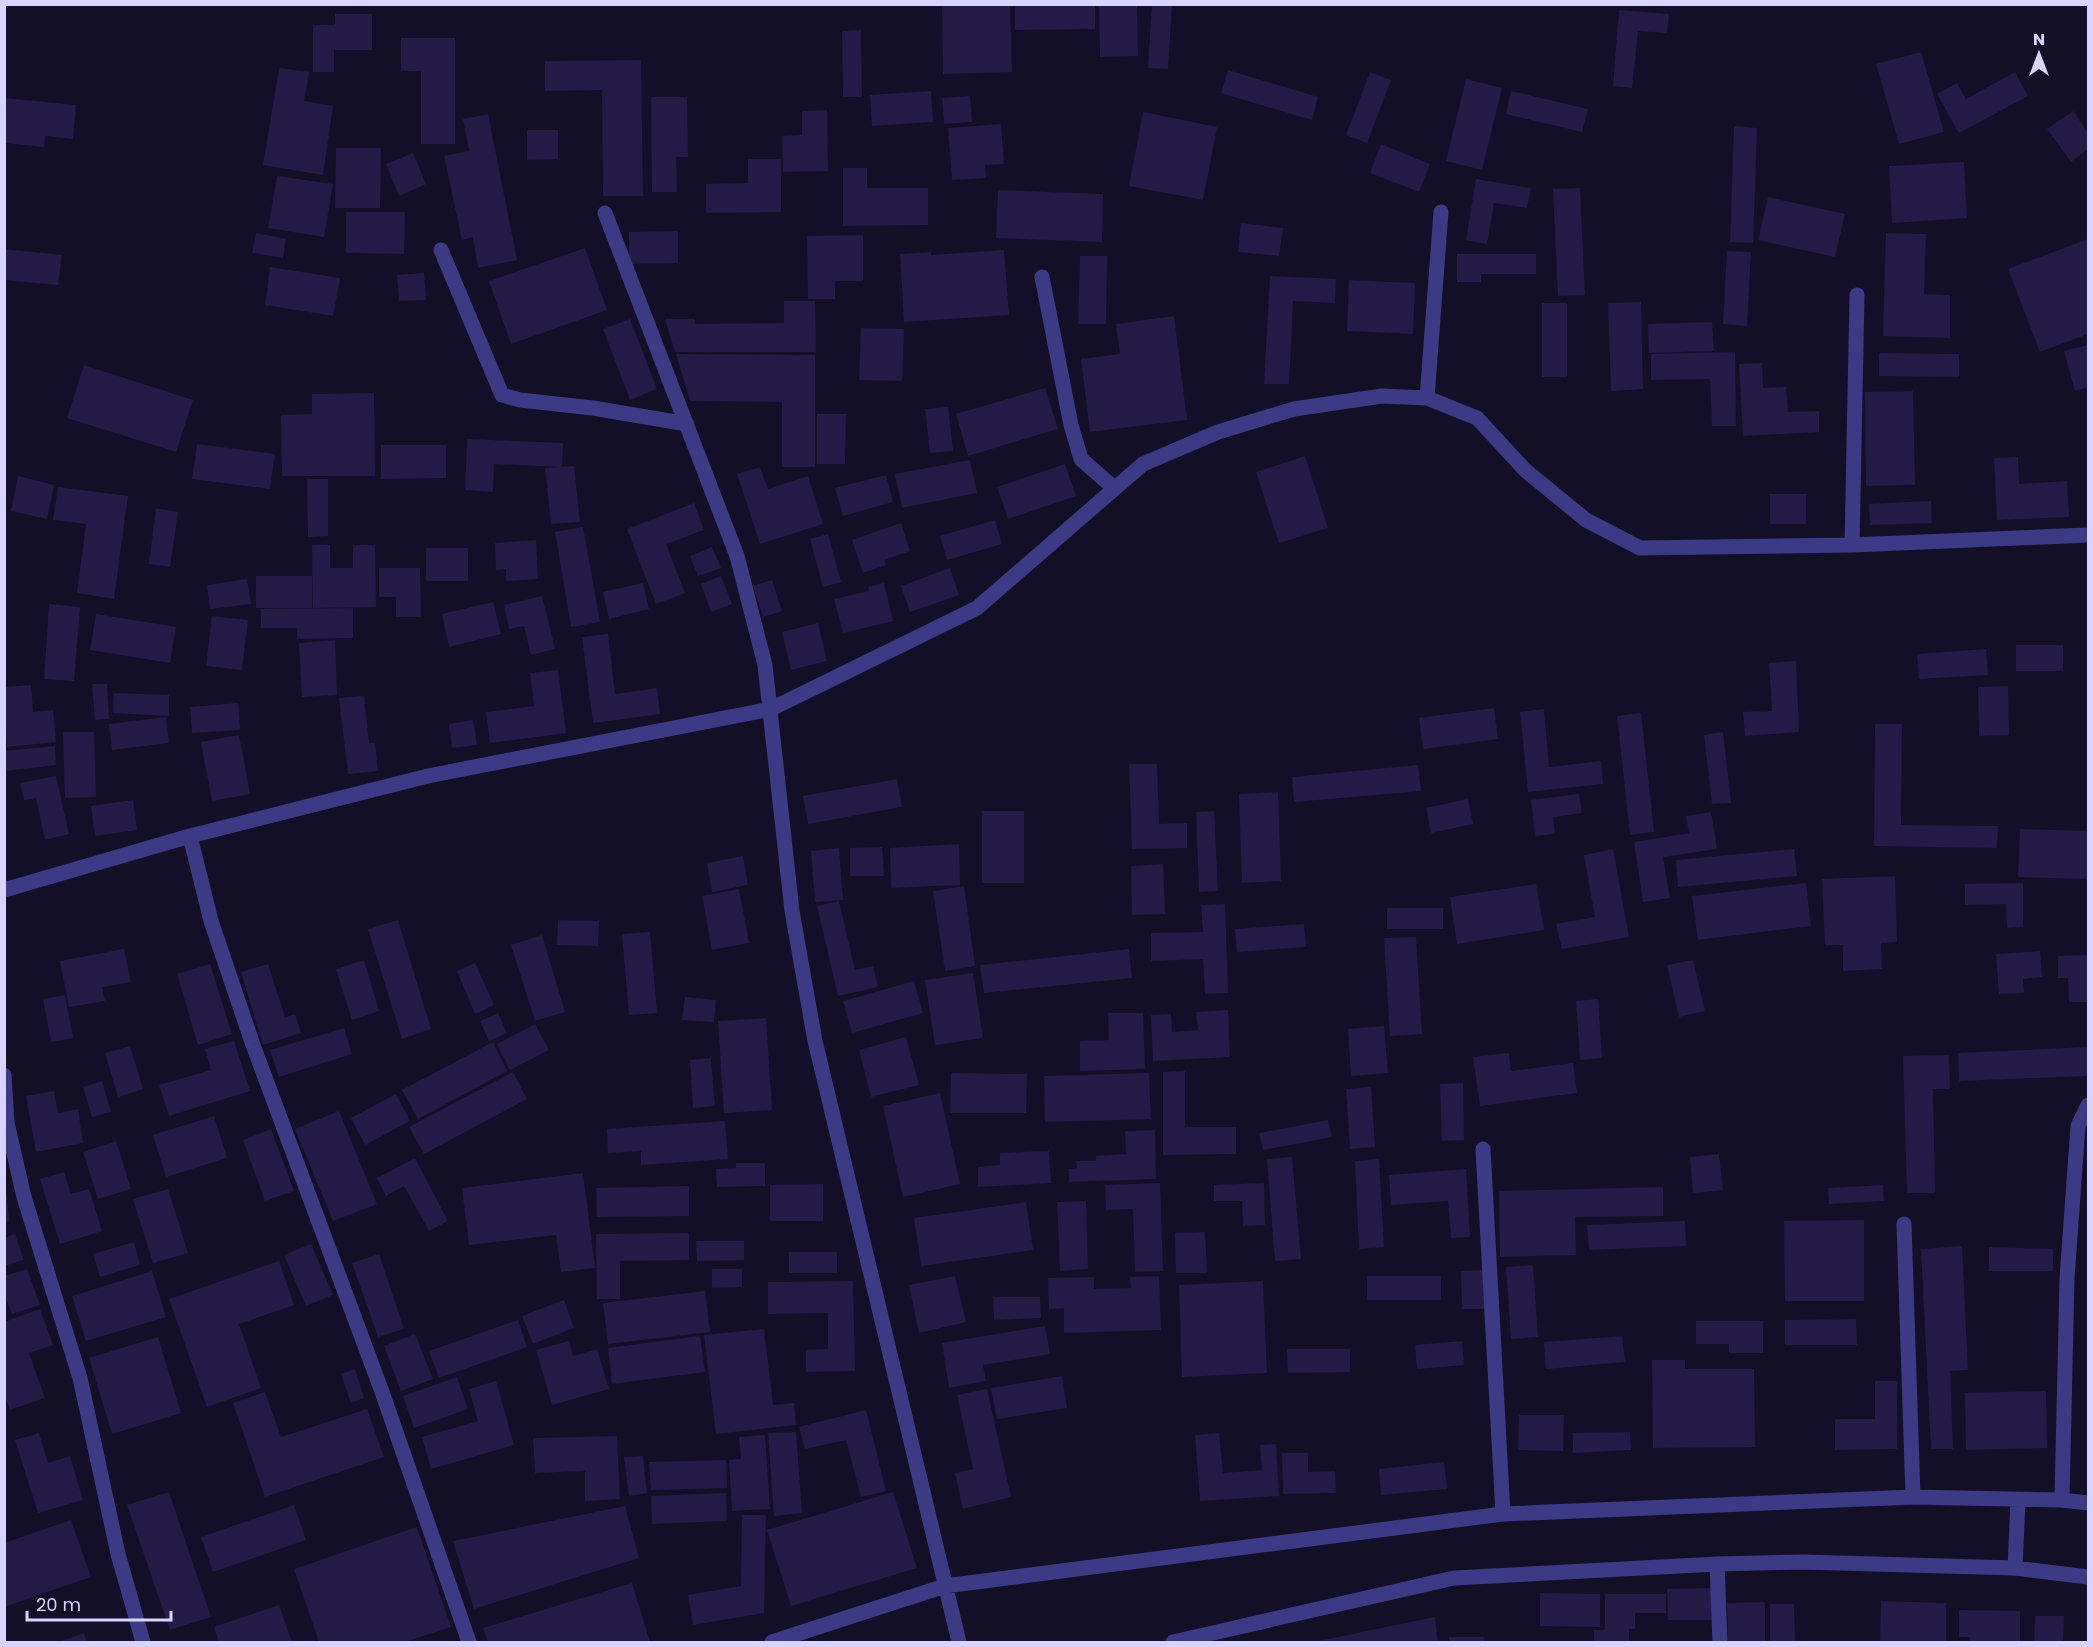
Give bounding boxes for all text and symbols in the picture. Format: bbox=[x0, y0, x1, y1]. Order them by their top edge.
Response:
north arrow bbox=[2009, 24, 2069, 84]
text: N bbox=[2033, 28, 2045, 51]
scale bar bbox=[27, 1584, 171, 1622]
text: 20 m bbox=[36, 1592, 81, 1617]

